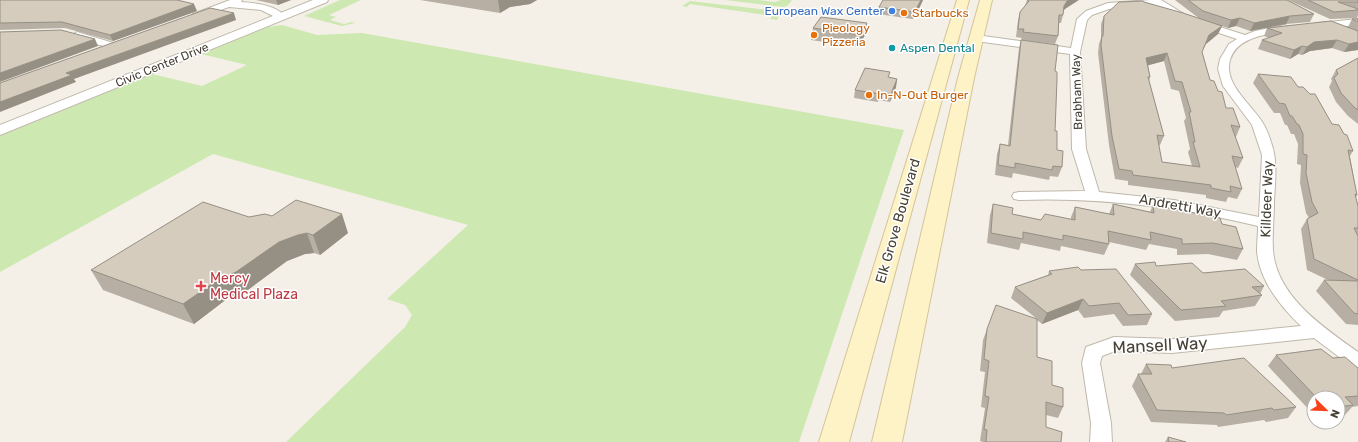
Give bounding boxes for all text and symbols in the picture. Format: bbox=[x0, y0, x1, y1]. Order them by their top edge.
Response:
place label: European Wax Center bbox=[764, 4, 884, 18]
marker: European Wax Center bbox=[887, 6, 897, 16]
place label: Starbucks bbox=[912, 6, 969, 20]
marker: Starbucks bbox=[899, 8, 909, 18]
place label: Pieology Pizzeria bbox=[822, 21, 870, 49]
marker: Pieology Pizzeria bbox=[809, 30, 819, 40]
street label: Civic Center Drive bbox=[113, 40, 211, 90]
place label: Aspen Dental bbox=[900, 41, 975, 55]
marker: Aspen Dental bbox=[887, 43, 897, 53]
street label: Brabham Way bbox=[1069, 53, 1085, 130]
place label: In-N-Out Burger bbox=[877, 88, 969, 102]
marker: In-N-Out Burger bbox=[864, 90, 874, 100]
street label: Elk Grove Boulevard bbox=[872, 157, 924, 285]
street label: Killdeer Way bbox=[1257, 160, 1277, 238]
street label: Andretti Way bbox=[1138, 190, 1223, 222]
place label: Mercy Medical Plaza bbox=[210, 270, 298, 303]
marker: Mercy Medical Plaza bbox=[195, 280, 207, 292]
street label: Mansell Way bbox=[1112, 333, 1208, 357]
north arrow bbox=[1306, 390, 1346, 430]
text: N bbox=[1327, 408, 1342, 420]

